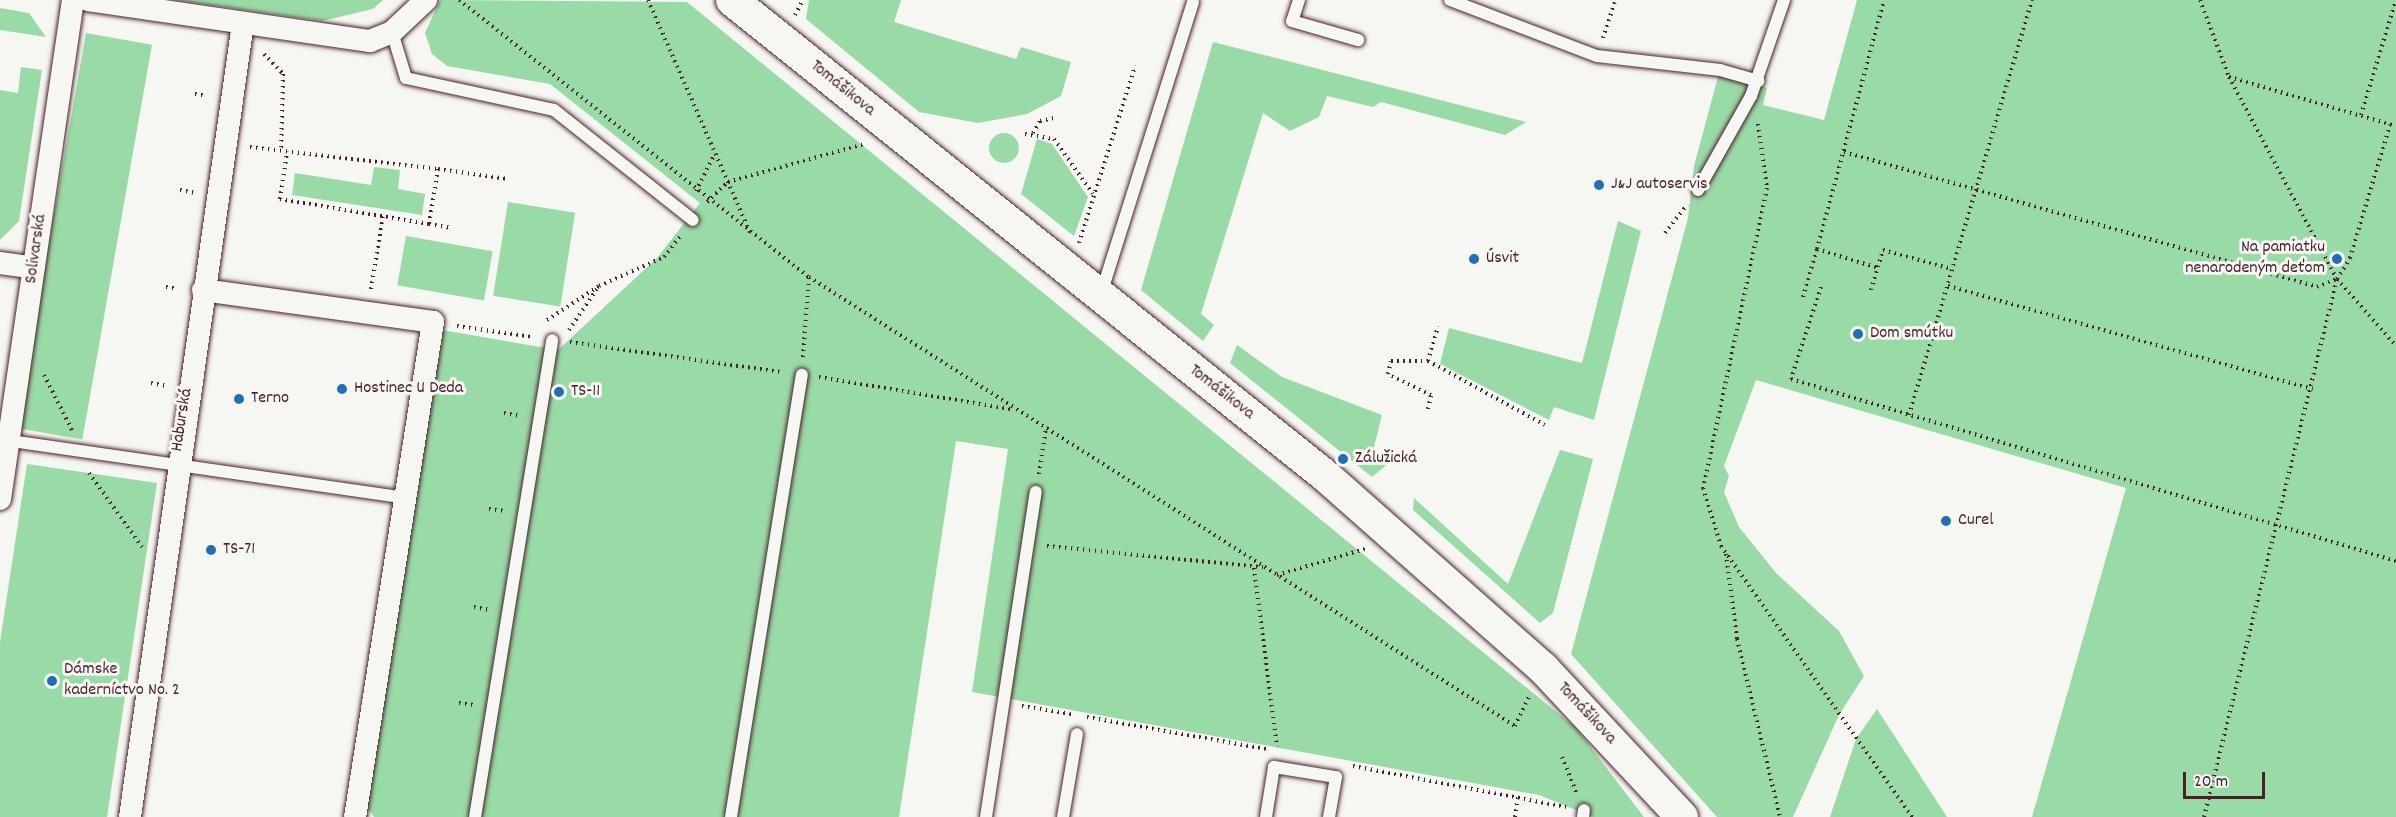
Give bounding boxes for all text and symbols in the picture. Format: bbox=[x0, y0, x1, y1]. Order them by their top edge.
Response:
street label: Tomášikova bbox=[805, 56, 879, 122]
place label: J&J autoservis bbox=[1611, 174, 1708, 196]
marker: J&J autoservis bbox=[1592, 178, 1606, 192]
street label: Solivarská bbox=[21, 213, 53, 285]
place label: Na pamiatku nenarodeným deťom bbox=[2185, 238, 2325, 280]
place label: Úsvit bbox=[1486, 248, 1519, 270]
marker: Úsvit bbox=[1467, 252, 1481, 266]
marker: Na pamiatku nenarodeným deťom bbox=[2330, 252, 2344, 266]
place label: Dom smútku bbox=[1870, 323, 1953, 345]
marker: Dom smútku bbox=[1851, 327, 1865, 341]
street label: Tomášikova bbox=[1184, 361, 1258, 425]
place label: Hostinec U Deda bbox=[354, 378, 463, 400]
place label: TS-11 bbox=[571, 381, 600, 403]
marker: Hostinec U Deda bbox=[335, 382, 349, 396]
marker: TS-11 bbox=[552, 385, 566, 399]
street label: Haburská bbox=[167, 387, 199, 453]
place label: Terno bbox=[251, 388, 289, 410]
marker: Terno bbox=[232, 392, 246, 406]
place label: Zálužická bbox=[1355, 448, 1417, 470]
marker: Zálužická bbox=[1336, 452, 1350, 466]
place label: Curel bbox=[1958, 510, 1994, 532]
marker: Curel bbox=[1939, 514, 1953, 528]
place label: TS-71 bbox=[223, 539, 255, 561]
marker: TS-71 bbox=[204, 543, 218, 557]
place label: Dámske kaderníctvo No. 2 bbox=[64, 660, 180, 702]
marker: Dámske kaderníctvo No. 2 bbox=[45, 674, 59, 688]
street label: Tomášikova bbox=[1552, 678, 1620, 750]
scale bar bbox=[2186, 760, 2268, 798]
text: 20 m bbox=[2194, 770, 2228, 795]

